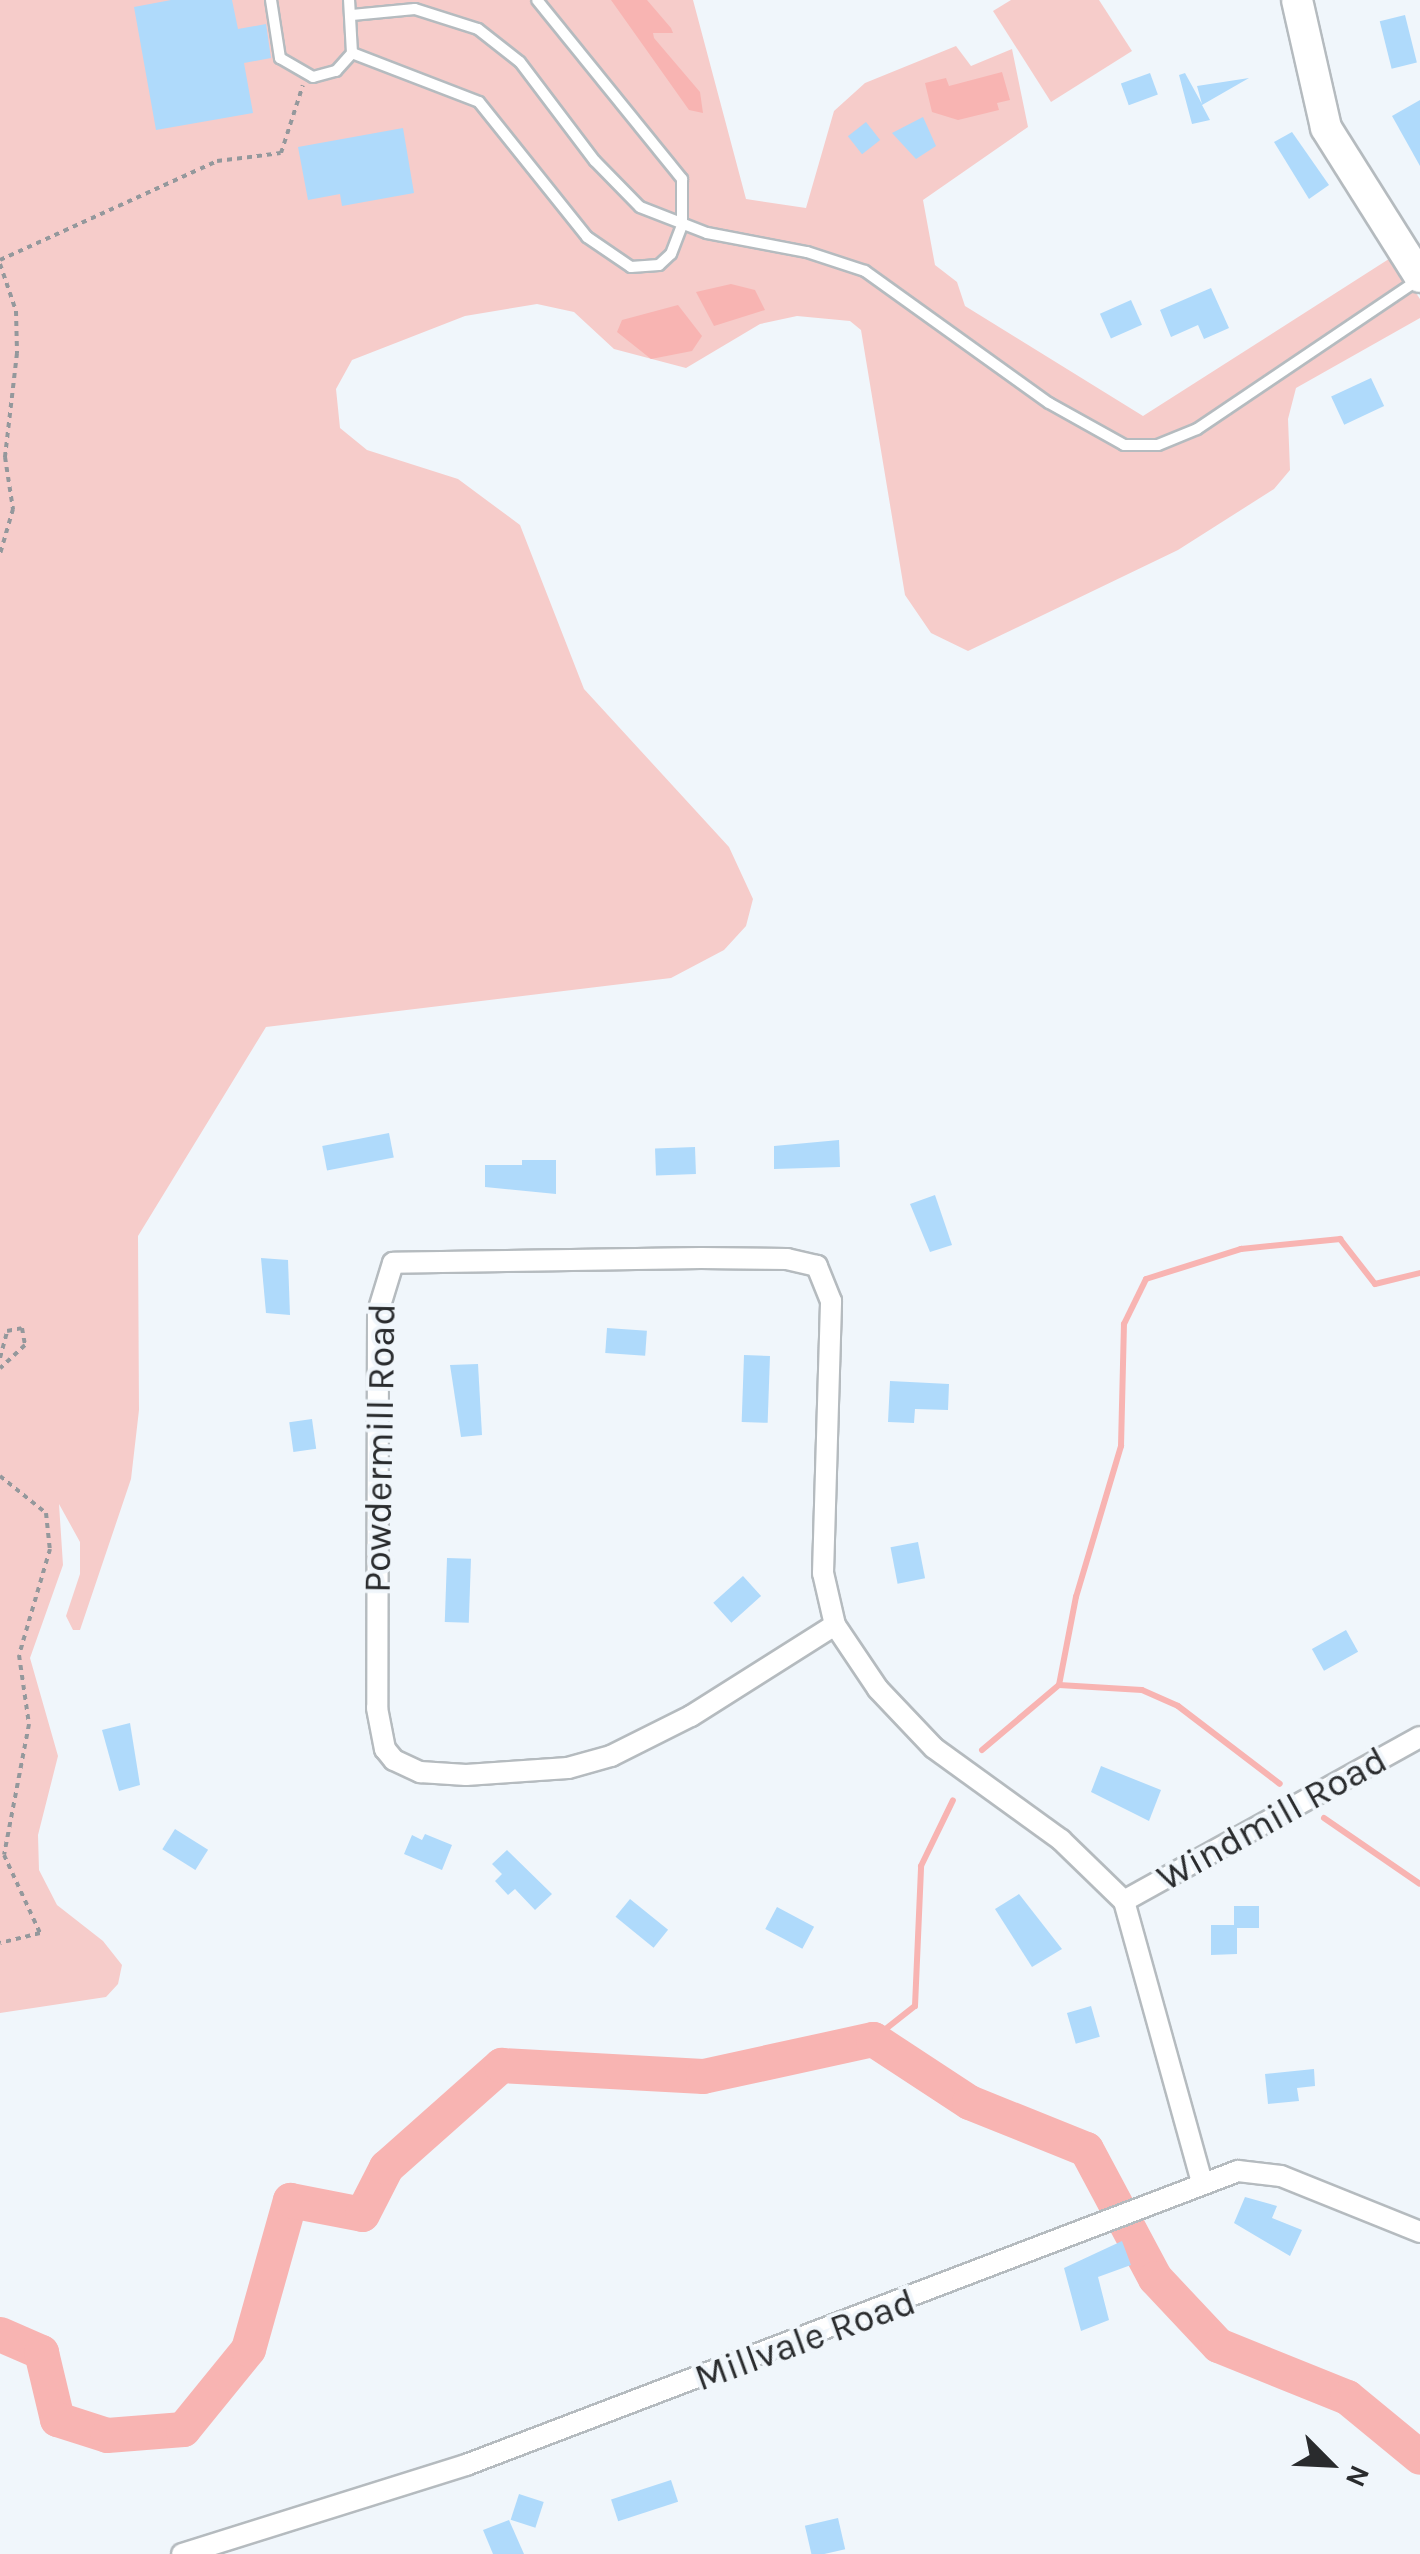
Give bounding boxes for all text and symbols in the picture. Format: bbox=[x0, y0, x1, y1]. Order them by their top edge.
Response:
street label: Powdermill Road bbox=[355, 1303, 405, 1593]
street label: Windmill Road bbox=[1149, 1737, 1395, 1901]
street label: Millvale Road bbox=[688, 2279, 922, 2401]
north arrow bbox=[1280, 2414, 1380, 2514]
text: N bbox=[1339, 2461, 1377, 2492]

